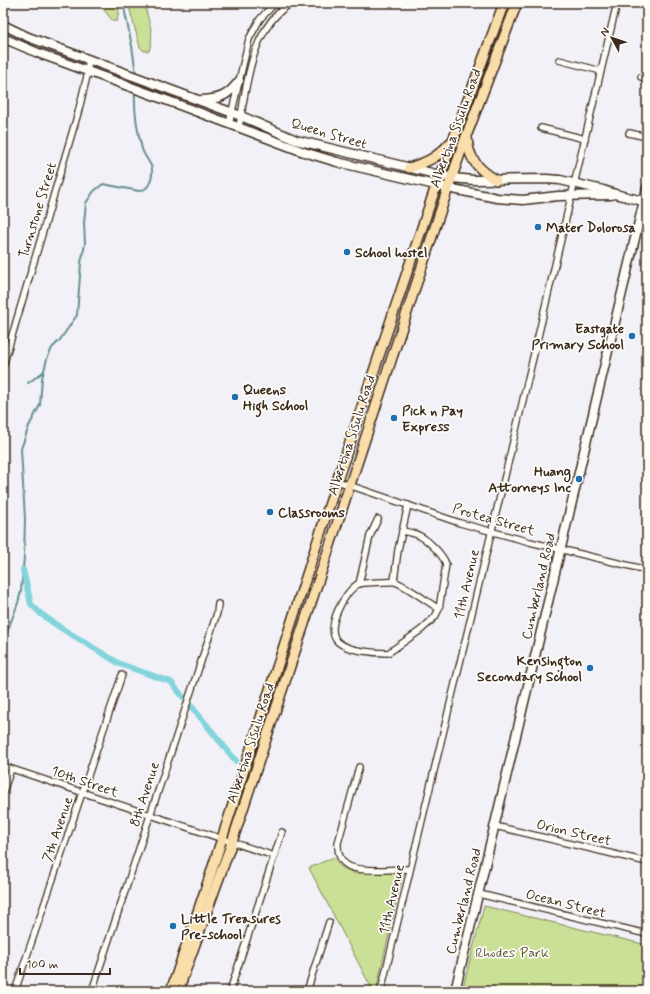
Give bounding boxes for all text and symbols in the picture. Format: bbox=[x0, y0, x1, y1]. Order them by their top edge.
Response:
north arrow bbox=[592, 18, 632, 58]
text: N bbox=[597, 25, 613, 40]
street label: Albertina Sisulu Road bbox=[426, 66, 486, 190]
street label: Queen Street bbox=[289, 115, 369, 153]
street label: Turnstone Street bbox=[15, 160, 61, 260]
place label: Mater Dolorosa bbox=[546, 219, 636, 237]
marker: Mater Dolorosa bbox=[533, 222, 543, 232]
place label: School hostel bbox=[355, 244, 427, 262]
marker: School hostel bbox=[342, 247, 352, 257]
place label: Eastgate Primary School bbox=[531, 320, 624, 354]
marker: Eastgate Primary School bbox=[627, 331, 637, 341]
street label: Albertina Sisulu Road bbox=[324, 373, 380, 498]
place label: Queens High School bbox=[243, 381, 308, 418]
marker: Queens High School bbox=[230, 392, 240, 402]
place label: Pick n Pay Express bbox=[402, 402, 464, 436]
marker: Pick n Pay Express bbox=[389, 413, 399, 423]
place label: Huang Attorneys Inc bbox=[488, 463, 571, 497]
marker: Huang Attorneys Inc bbox=[574, 474, 584, 484]
street label: Protea Street bbox=[450, 500, 538, 541]
place label: Classrooms bbox=[278, 504, 346, 522]
marker: Classrooms bbox=[265, 507, 275, 517]
street label: Cumberland Road bbox=[518, 531, 560, 641]
street label: 11th Avenue bbox=[450, 547, 484, 621]
place label: Kensington Secondary School bbox=[477, 652, 582, 686]
marker: Kensington Secondary School bbox=[585, 663, 595, 673]
street label: Albertina Sisulu Road bbox=[223, 681, 279, 806]
street label: 8th Avenue bbox=[126, 759, 164, 829]
street label: 10th Street bbox=[49, 762, 121, 802]
street label: 7th Avenue bbox=[38, 794, 78, 864]
street label: Orion Street bbox=[535, 816, 613, 850]
street label: Cumberland Road bbox=[442, 846, 486, 956]
street label: 11th Avenue bbox=[375, 862, 409, 936]
street label: Ocean Street bbox=[524, 885, 608, 923]
place label: Little Treasures Pre-school bbox=[181, 910, 281, 944]
marker: Little Treasures Pre-school bbox=[168, 921, 178, 931]
park label: Rhodes Park bbox=[475, 944, 549, 962]
scale bar bbox=[20, 950, 110, 976]
text: 100 m bbox=[26, 957, 58, 973]

